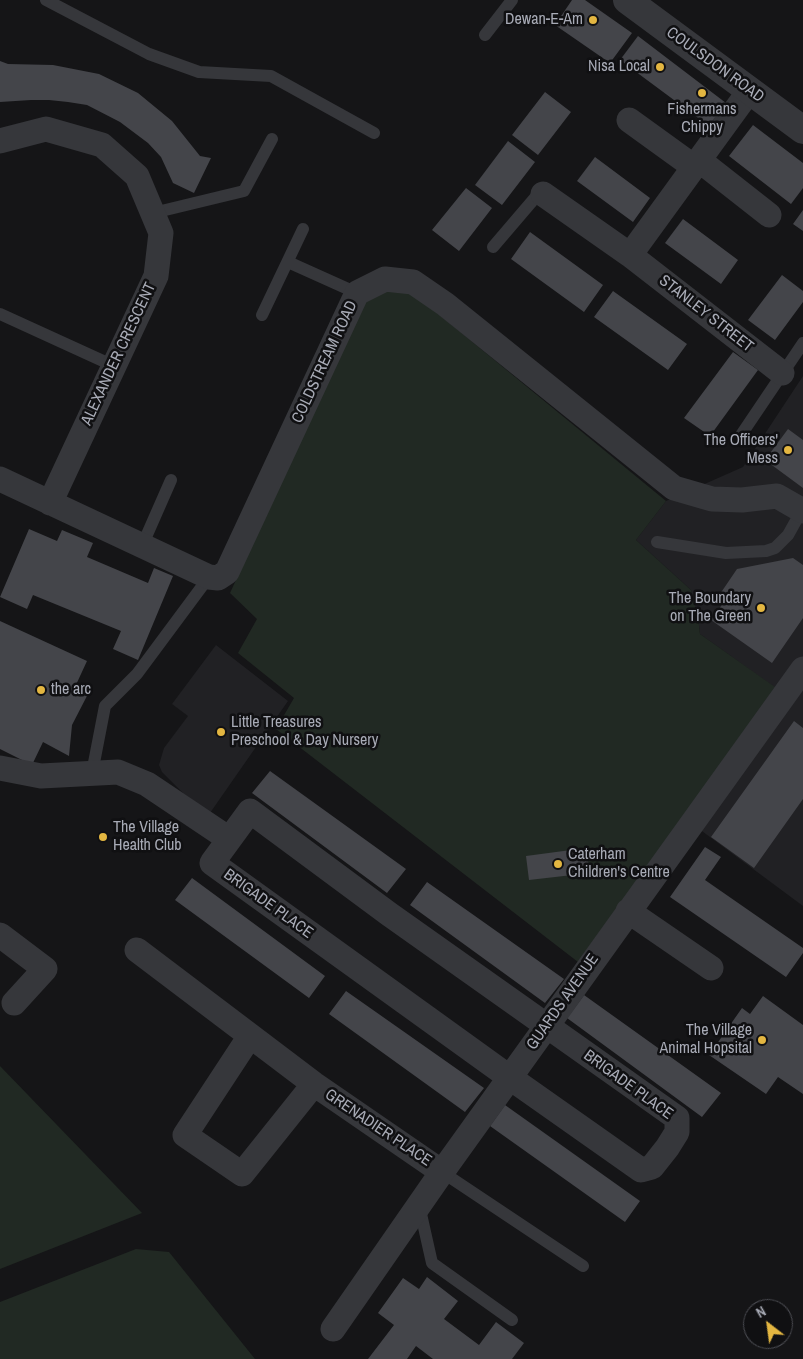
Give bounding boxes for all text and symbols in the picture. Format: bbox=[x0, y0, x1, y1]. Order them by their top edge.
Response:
place label: Dewan-E-Am bbox=[505, 10, 583, 30]
marker: Dewan-E-Am bbox=[587, 14, 599, 26]
street label: COULSDON ROAD bbox=[662, 23, 768, 107]
place label: Nisa Local bbox=[588, 57, 650, 77]
marker: Nisa Local bbox=[654, 61, 666, 73]
marker: Fishermans Chippy bbox=[696, 87, 708, 99]
place label: Fishermans Chippy bbox=[667, 100, 737, 138]
street label: STANLEY STREET bbox=[655, 271, 757, 357]
street label: ALEXANDER CRESCENT bbox=[77, 280, 161, 428]
street label: COLDSTREAM ROAD bbox=[288, 298, 362, 426]
place label: The Officers' Mess bbox=[704, 431, 778, 469]
marker: The Officers' Mess bbox=[782, 444, 794, 456]
place label: The Boundary on The Green bbox=[669, 589, 751, 627]
marker: The Boundary on The Green bbox=[755, 602, 767, 614]
place label: the arc bbox=[51, 680, 91, 700]
marker: the arc bbox=[35, 684, 47, 696]
place label: Little Treasures Preschool & Day Nursery bbox=[231, 713, 378, 751]
marker: Little Treasures Preschool & Day Nursery bbox=[215, 726, 227, 738]
place label: The Village Health Club bbox=[113, 818, 182, 856]
marker: The Village Health Club bbox=[97, 831, 109, 843]
place label: Caterham Children's Centre bbox=[568, 845, 670, 883]
marker: Caterham Children's Centre bbox=[552, 858, 564, 870]
street label: BRIGADE PLACE bbox=[220, 865, 316, 943]
street label: GUARDS AVENUE bbox=[523, 950, 603, 1054]
place label: The Village Animal Hopsital bbox=[659, 1021, 752, 1059]
marker: The Village Animal Hopsital bbox=[756, 1034, 768, 1046]
street label: BRIGADE PLACE bbox=[580, 1046, 676, 1124]
street label: GRENADIER PLACE bbox=[321, 1085, 435, 1171]
north arrow bbox=[743, 1299, 793, 1349]
text: N bbox=[753, 1302, 769, 1322]

